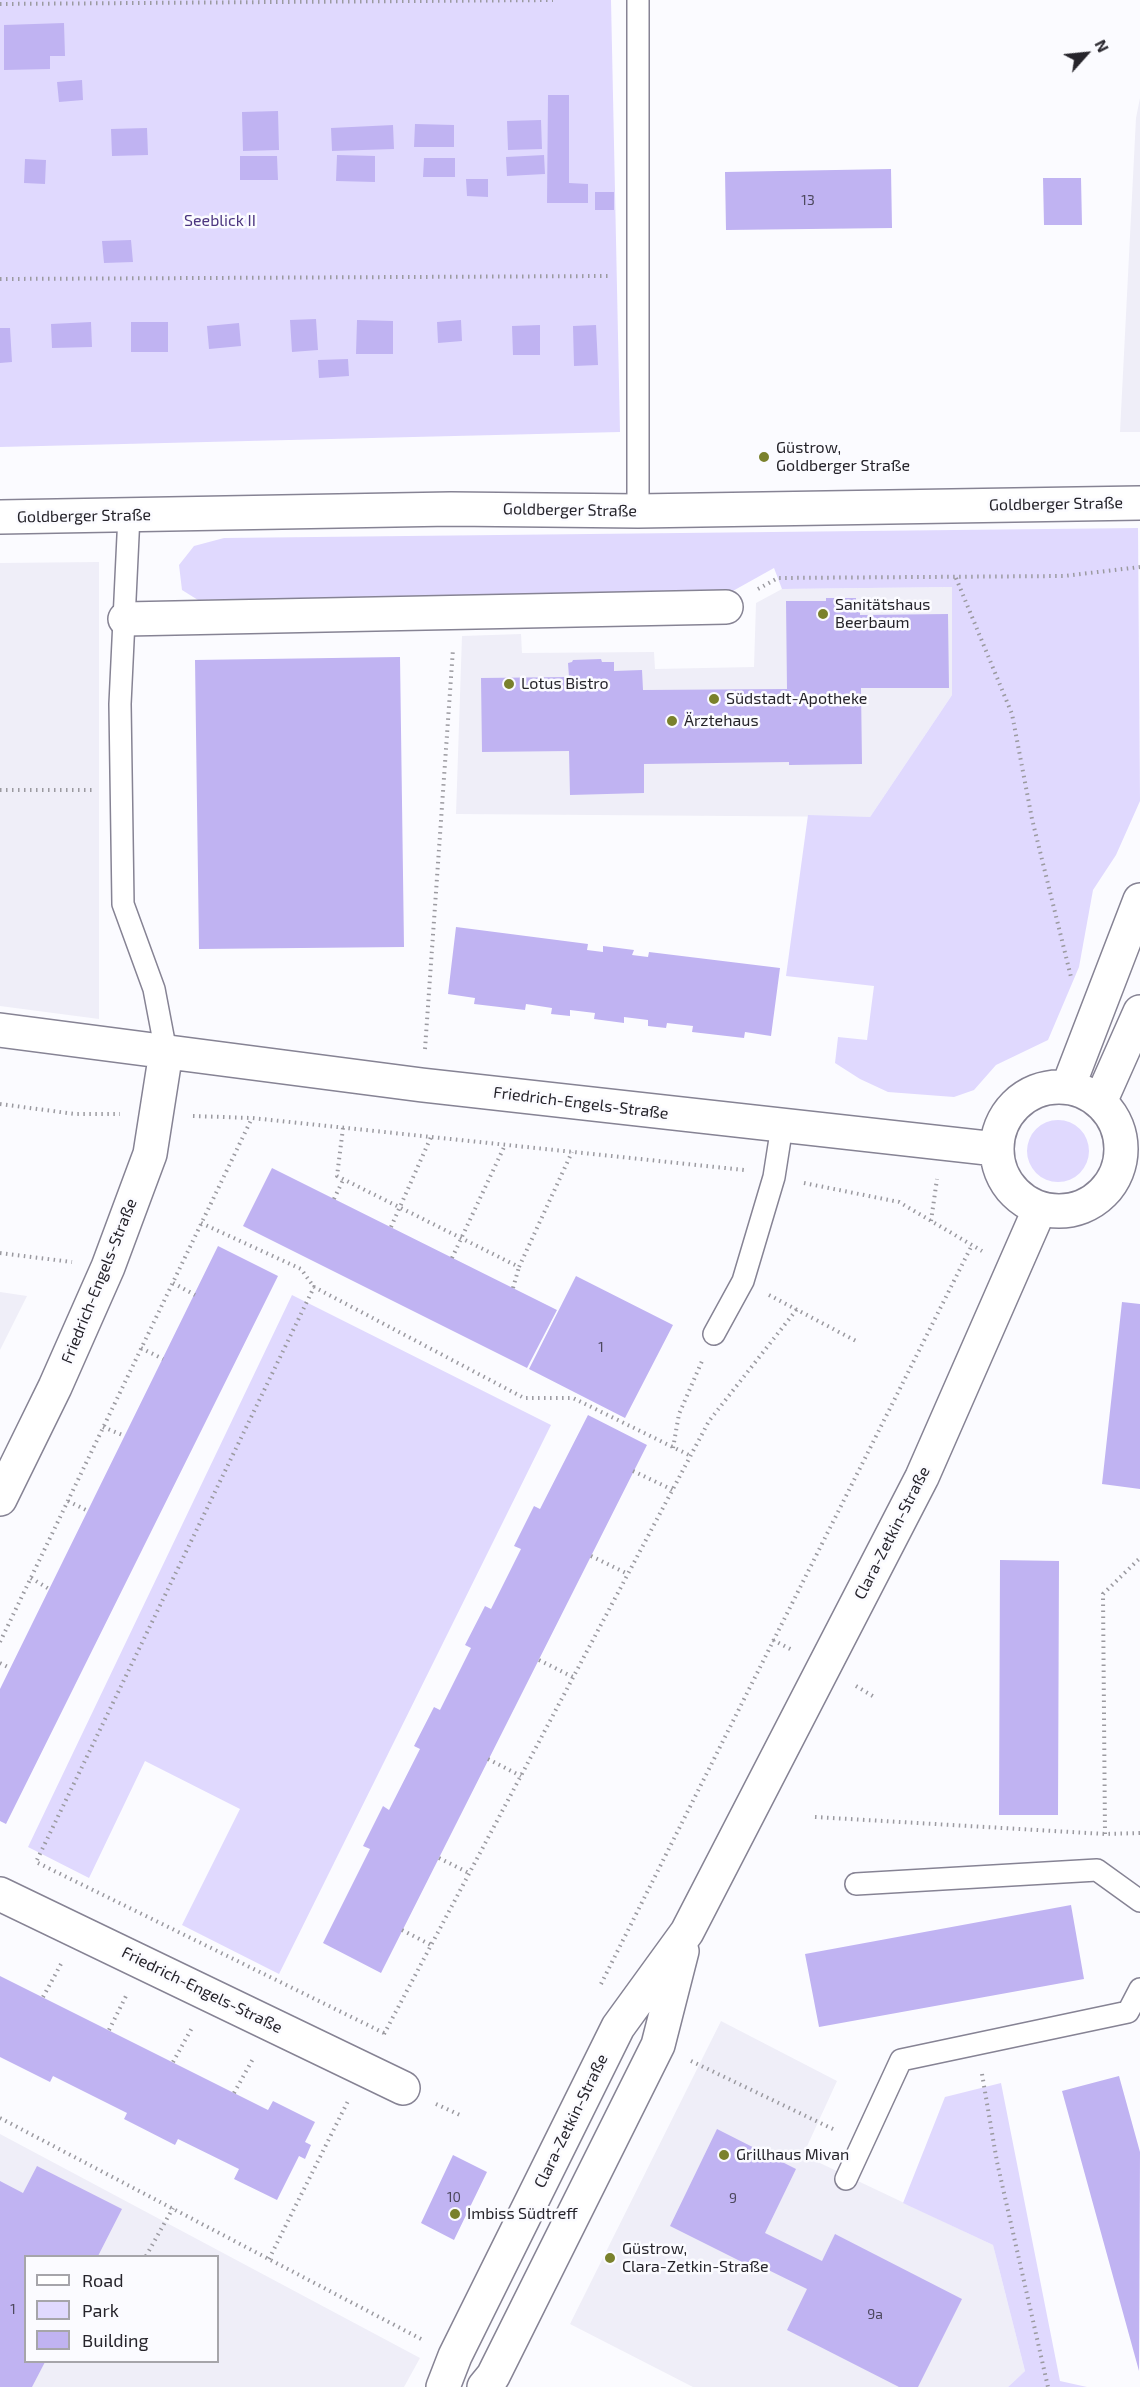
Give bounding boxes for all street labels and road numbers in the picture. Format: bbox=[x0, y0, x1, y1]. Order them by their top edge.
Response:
street label: Goldberger Straße bbox=[989, 493, 1123, 515]
street label: Goldberger Straße bbox=[503, 499, 637, 521]
street label: Goldberger Straße bbox=[17, 505, 151, 527]
street label: Friedrich-Engels-Straße bbox=[492, 1083, 670, 1123]
street label: Friedrich-Engels-Straße bbox=[57, 1196, 141, 1366]
street label: Clara-Zetkin-Straße bbox=[850, 1463, 934, 1603]
street label: Friedrich-Engels-Straße bbox=[119, 1943, 285, 2037]
street label: Clara-Zetkin-Straße bbox=[530, 2051, 612, 2191]

